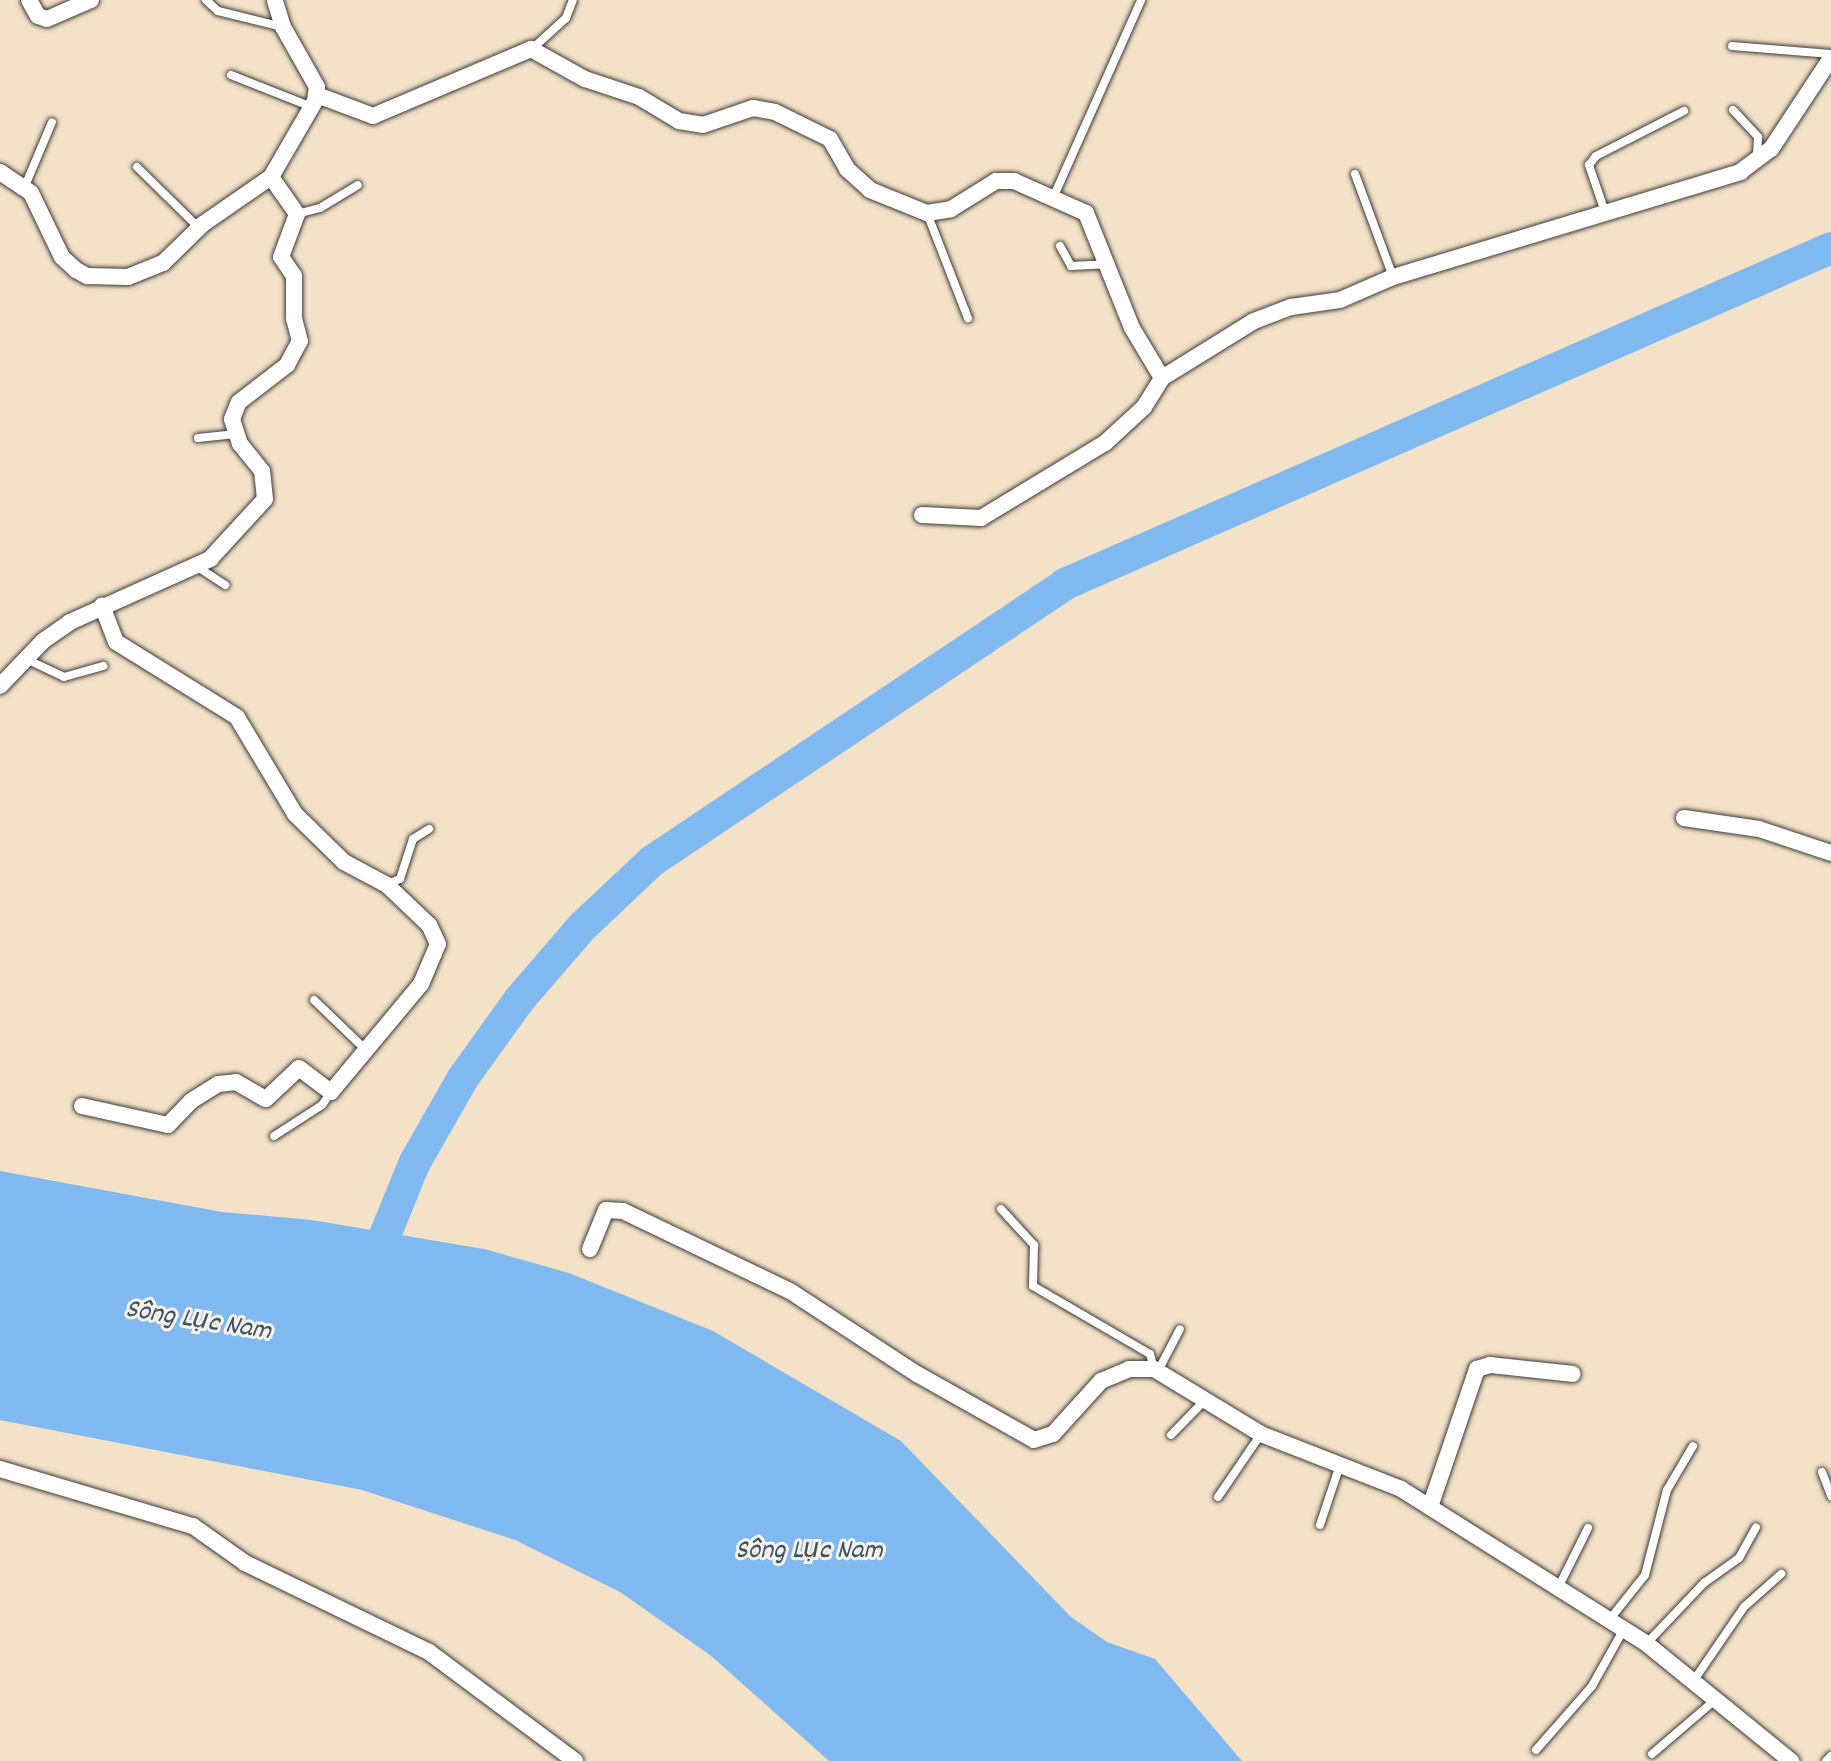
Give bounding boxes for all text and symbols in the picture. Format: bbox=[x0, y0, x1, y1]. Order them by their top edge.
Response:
water label: Sông Lục Nam bbox=[123, 1294, 273, 1350]
water label: Sông Lục Nam bbox=[735, 1535, 883, 1569]

